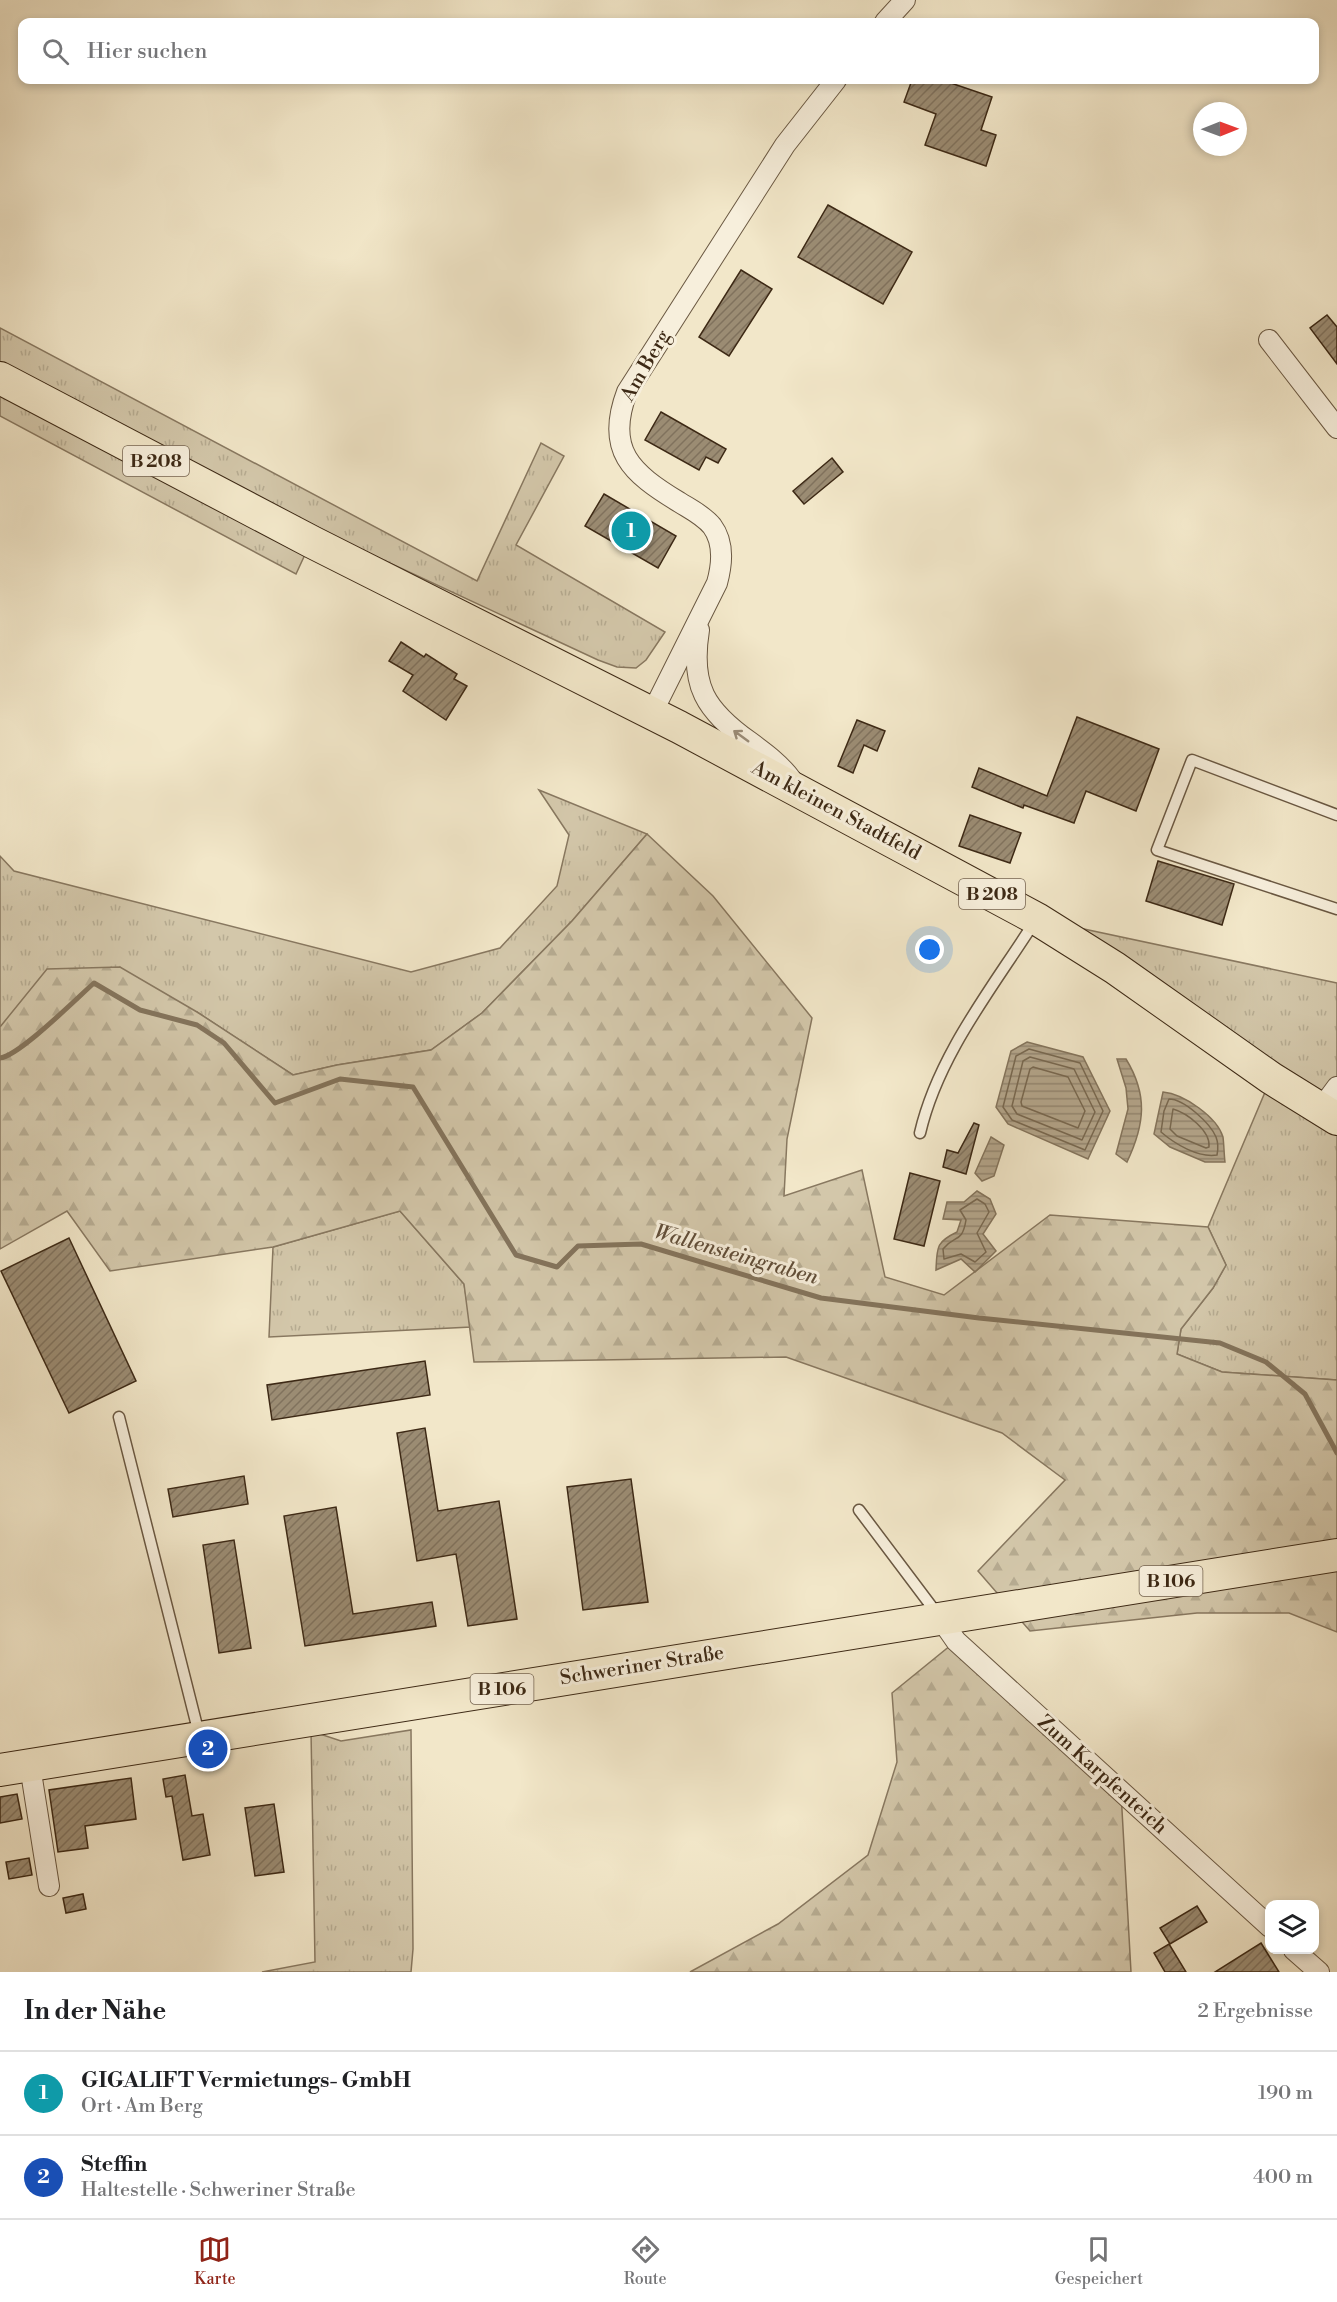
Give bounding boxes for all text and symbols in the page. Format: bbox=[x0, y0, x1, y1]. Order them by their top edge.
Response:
search box bbox=[18, 18, 1319, 84]
icon: search bbox=[39, 35, 72, 68]
text: Hier suchen bbox=[87, 38, 207, 65]
north arrow bbox=[1193, 102, 1247, 156]
street label: Am Berg bbox=[615, 325, 677, 407]
road number: B 208 bbox=[123, 446, 189, 476]
pin: 1 bbox=[612, 508, 650, 554]
one-way arrow bbox=[733, 730, 749, 742]
street label: Am kleinen Stadtfeld bbox=[746, 755, 925, 867]
road number: B 208 bbox=[959, 879, 1025, 909]
your location bbox=[915, 935, 944, 964]
water label: Wallensteingraben bbox=[651, 1219, 821, 1291]
road number: B 106 bbox=[1140, 1566, 1202, 1596]
street label: Schweriner Straße bbox=[558, 1641, 726, 1691]
road number: B 106 bbox=[470, 1674, 534, 1704]
street label: Zum Karpfenteich bbox=[1032, 1710, 1172, 1840]
pin: 2 bbox=[188, 1726, 228, 1772]
map controls bbox=[1265, 1900, 1319, 1954]
button: layers bbox=[1265, 1900, 1319, 1954]
text: In der Nähe bbox=[24, 1995, 166, 2027]
text: 2 Ergebnisse bbox=[1197, 1999, 1313, 2024]
text: GIGALIFT Vermietungs- GmbH bbox=[81, 2067, 411, 2094]
text: 1 bbox=[39, 2081, 48, 2106]
text: 190 m bbox=[1258, 2081, 1313, 2106]
text: Ort · Am Berg bbox=[81, 2094, 203, 2119]
text: Steffin bbox=[81, 2151, 147, 2178]
text: 2 bbox=[37, 2165, 50, 2190]
text: 400 m bbox=[1253, 2165, 1313, 2190]
text: Haltestelle · Schweriner Straße bbox=[81, 2178, 356, 2203]
tab: Karte bbox=[194, 2233, 236, 2289]
tab: Route bbox=[624, 2233, 666, 2289]
tab: Gespeichert bbox=[1055, 2233, 1143, 2289]

